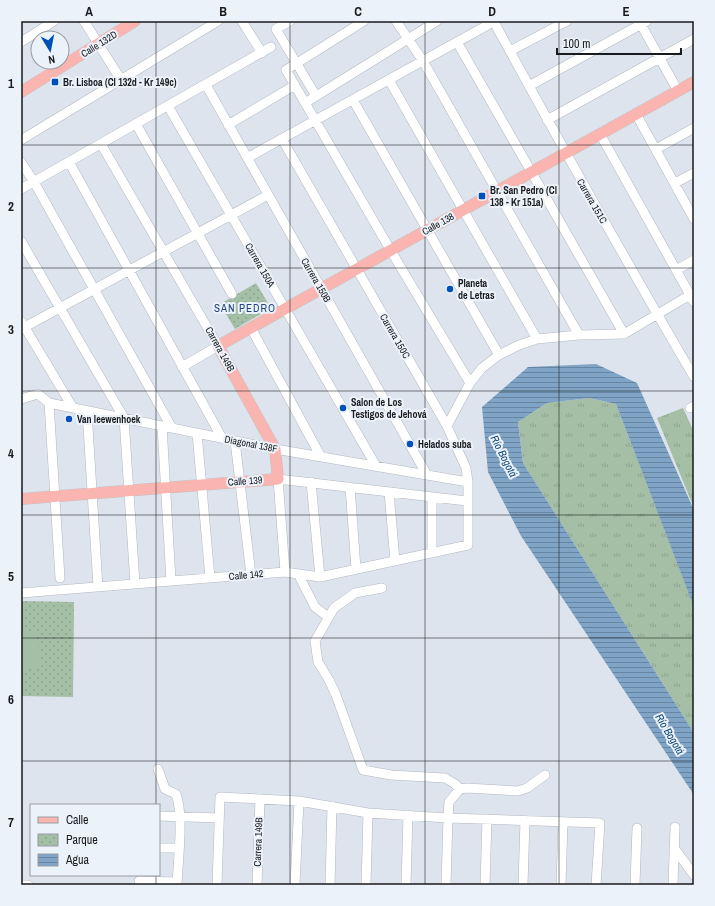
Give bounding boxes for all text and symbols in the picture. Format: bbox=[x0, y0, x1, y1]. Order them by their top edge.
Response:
text: A bbox=[85, 3, 93, 20]
text: B bbox=[219, 3, 227, 20]
text: C bbox=[354, 3, 362, 20]
text: D bbox=[488, 3, 496, 20]
text: E bbox=[622, 3, 630, 20]
street label: Calle 132D bbox=[78, 28, 120, 60]
north arrow bbox=[30, 30, 70, 70]
scale bar bbox=[557, 30, 681, 56]
text: 100 m bbox=[563, 36, 590, 52]
text: N bbox=[47, 52, 56, 67]
text: 1 bbox=[8, 75, 14, 92]
place label: Br. Lisboa (Cl 132d - Kr 149c) bbox=[63, 76, 177, 89]
marker: Br. Lisboa (Cl 132d - Kr 149c) bbox=[50, 77, 60, 87]
street label: Carrera 151C bbox=[574, 176, 610, 226]
place label: Br. San Pedro (Cl 138 - Kr 151a) bbox=[490, 184, 557, 209]
marker: Br. San Pedro (Cl 138 - Kr 151a) bbox=[477, 191, 487, 201]
text: 2 bbox=[8, 198, 14, 215]
street label: Calle 138 bbox=[420, 210, 457, 238]
street label: Carrera 150A bbox=[242, 240, 278, 290]
street label: Carrera 150B bbox=[298, 255, 334, 305]
place label: Planeta de Letras bbox=[458, 277, 495, 302]
marker: Planeta de Letras bbox=[445, 284, 455, 294]
district label: SAN PEDRO bbox=[214, 301, 276, 315]
street label: Carrera 150C bbox=[377, 311, 413, 361]
text: 3 bbox=[8, 321, 14, 338]
street label: Carrera 149B bbox=[202, 324, 238, 374]
place label: Salon de Los Testigos de Jehová bbox=[351, 396, 427, 421]
marker: Salon de Los Testigos de Jehová bbox=[338, 403, 348, 413]
place label: Van leewenhoek bbox=[77, 413, 141, 426]
marker: Van leewenhoek bbox=[64, 414, 74, 424]
street label: Diagonal 138F bbox=[223, 432, 279, 456]
water label: Río Bogotá bbox=[488, 433, 520, 479]
place label: Helados suba bbox=[418, 438, 472, 451]
marker: Helados suba bbox=[405, 439, 415, 449]
text: 4 bbox=[8, 445, 14, 462]
street label: Calle 139 bbox=[227, 473, 263, 489]
street label: Calle 142 bbox=[228, 567, 264, 583]
text: 5 bbox=[8, 568, 14, 585]
text: 6 bbox=[8, 691, 14, 708]
water label: Río Bogotá bbox=[652, 711, 688, 757]
legend bbox=[30, 804, 160, 876]
text: Calle bbox=[66, 812, 88, 828]
text: 7 bbox=[8, 814, 14, 831]
street label: Carrera 149B bbox=[251, 817, 265, 867]
text: Parque bbox=[66, 832, 98, 848]
text: Agua bbox=[65, 852, 90, 868]

